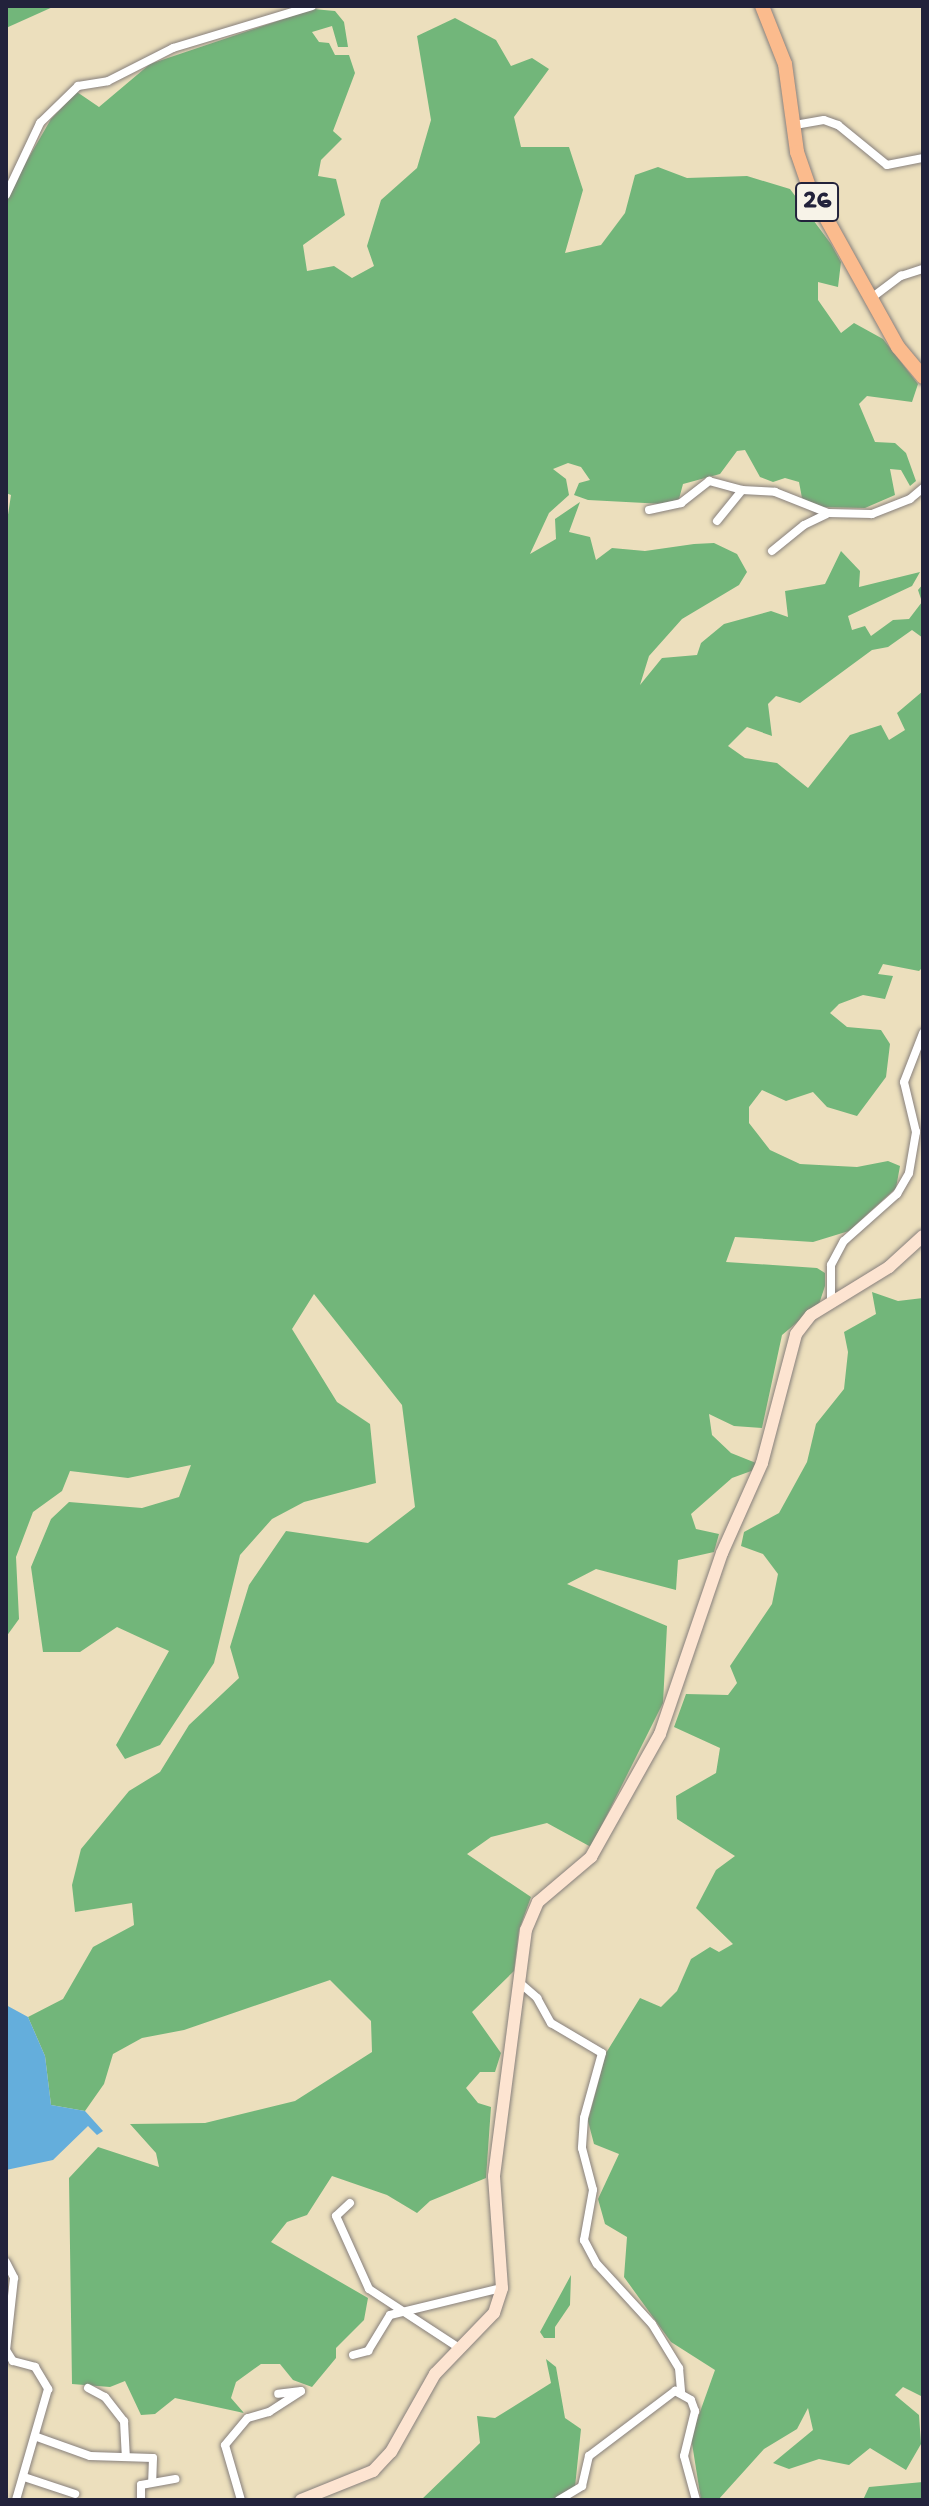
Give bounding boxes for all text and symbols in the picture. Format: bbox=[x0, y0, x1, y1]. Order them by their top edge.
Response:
road number: 26 bbox=[795, 178, 839, 226]

